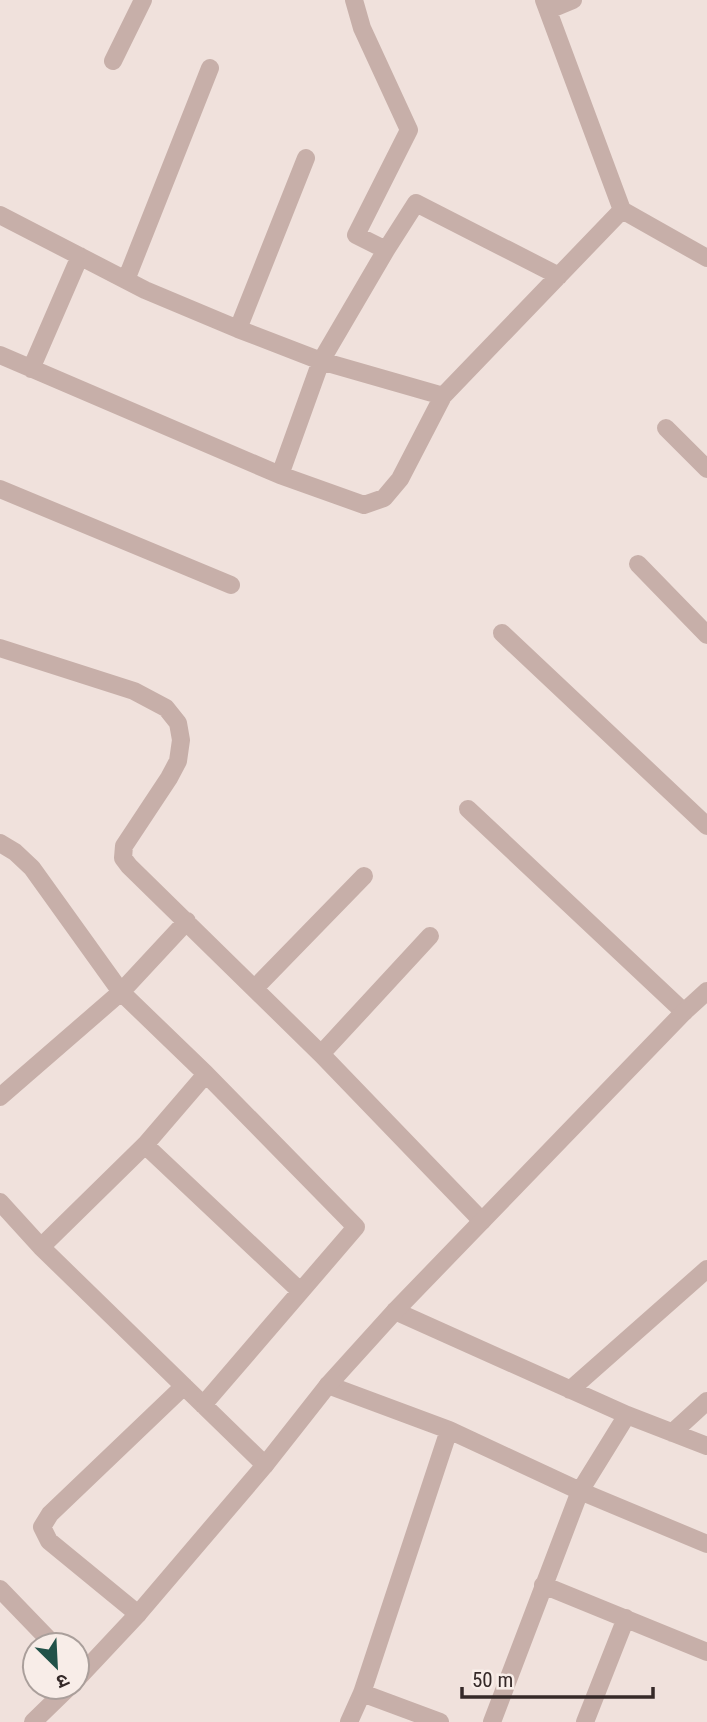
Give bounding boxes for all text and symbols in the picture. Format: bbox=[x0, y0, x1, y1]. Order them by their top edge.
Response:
north arrow bbox=[21, 1631, 91, 1701]
scale bar bbox=[462, 1656, 653, 1700]
text: उ bbox=[52, 1668, 72, 1694]
text: 50 m bbox=[472, 1668, 513, 1692]

